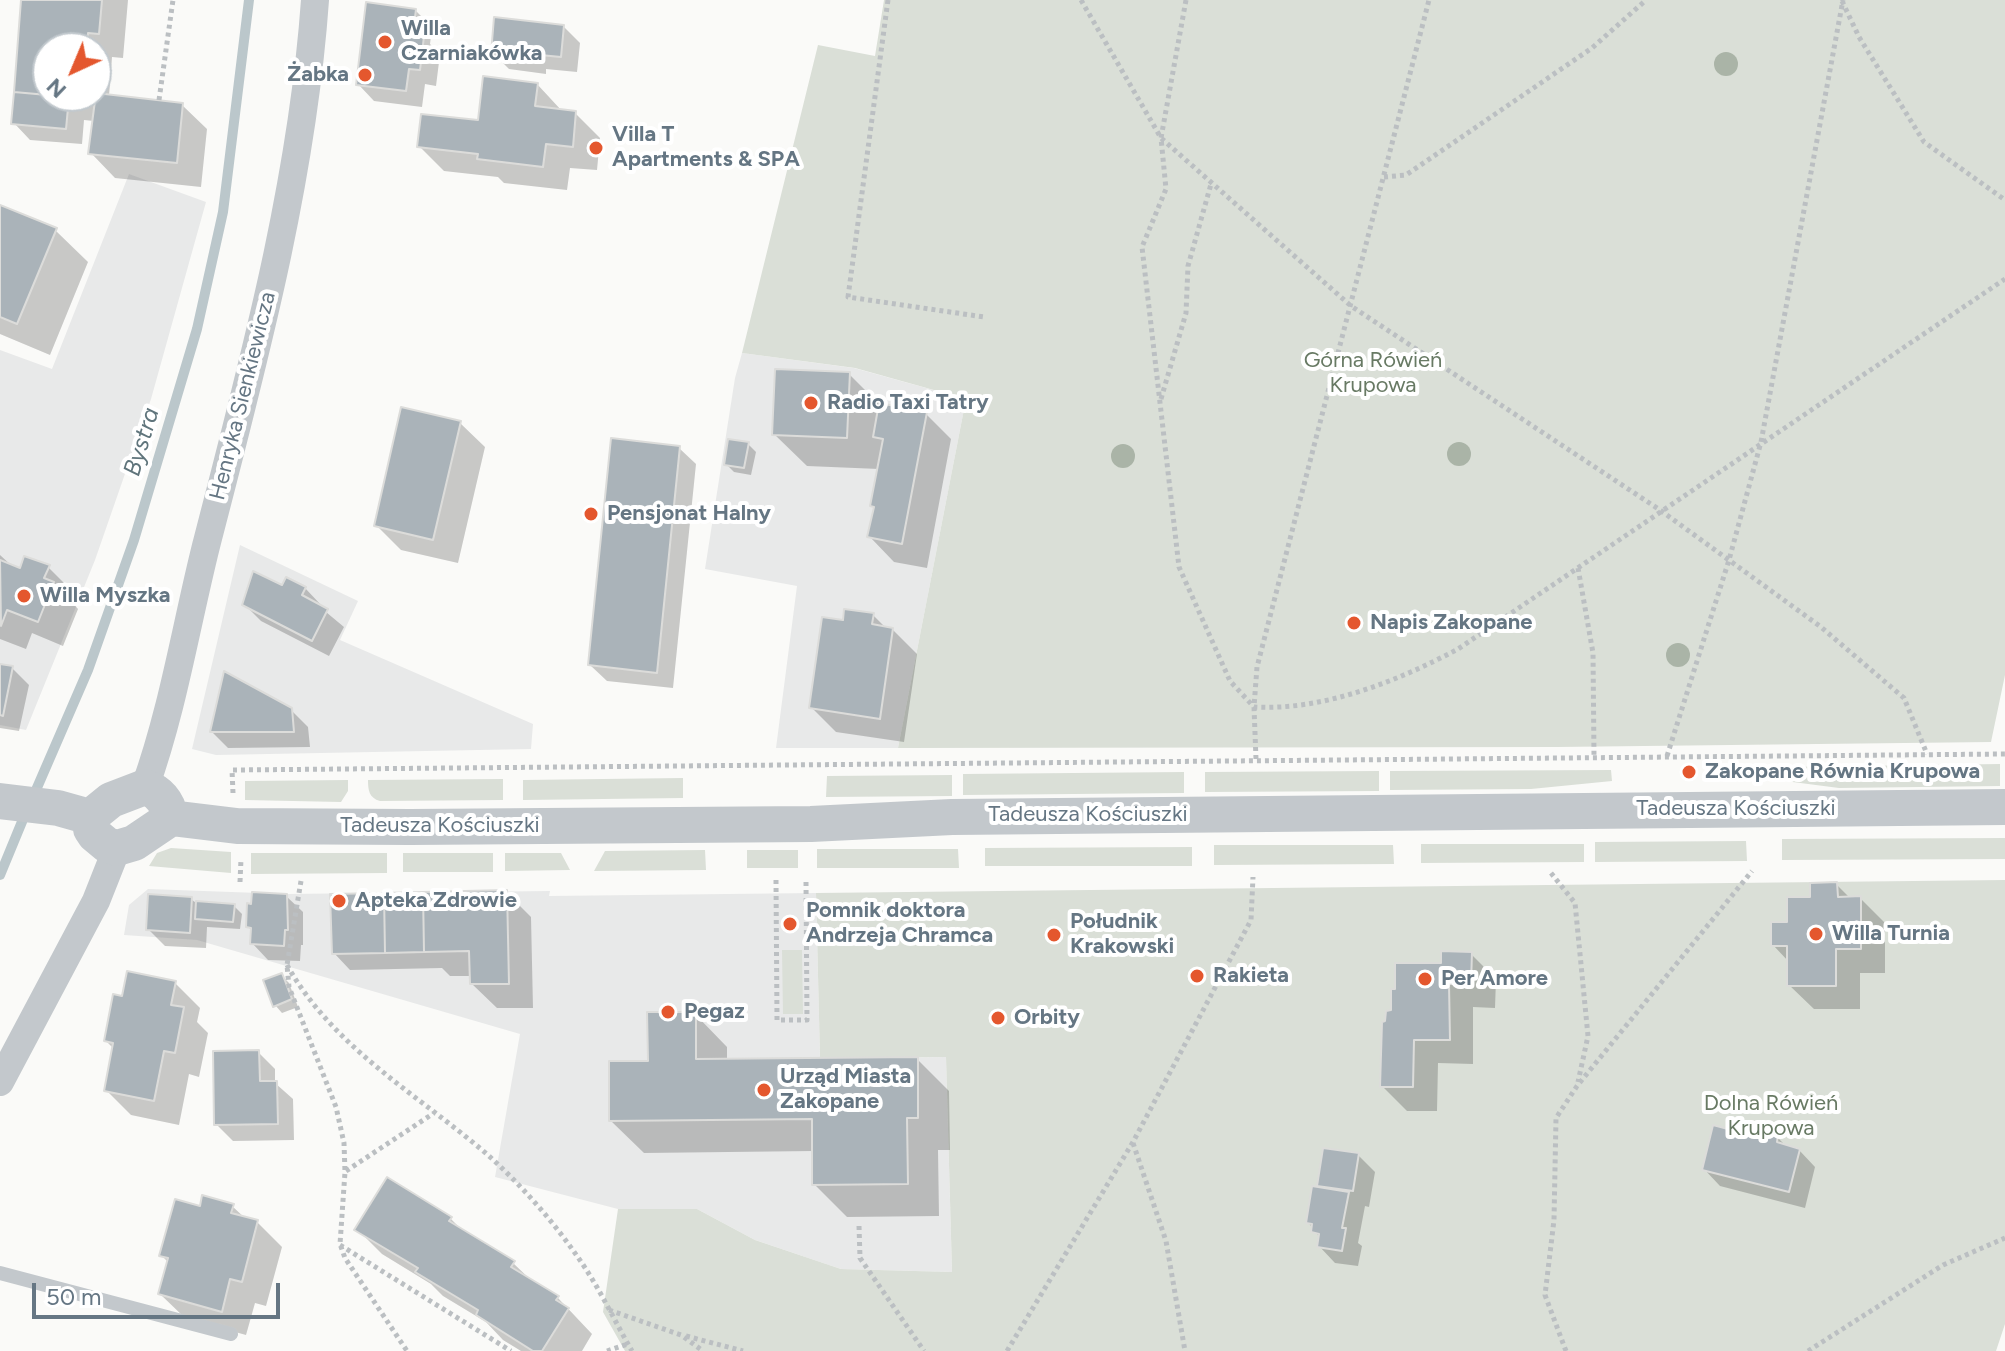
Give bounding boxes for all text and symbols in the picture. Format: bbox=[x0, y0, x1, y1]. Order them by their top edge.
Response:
place label: Willa Czarniakówka bbox=[401, 16, 542, 68]
north arrow bbox=[32, 32, 112, 112]
marker: Willa Czarniakówka bbox=[376, 33, 394, 51]
place label: Żabka bbox=[287, 62, 349, 88]
marker: Żabka bbox=[356, 66, 374, 84]
text: N bbox=[41, 73, 72, 104]
place label: Villa T Apartments & SPA bbox=[612, 122, 800, 174]
marker: Villa T Apartments & SPA bbox=[587, 139, 605, 157]
street label: Henryka Sienkiewicza bbox=[204, 289, 282, 503]
park label: Górna Rówień Krupowa bbox=[1304, 348, 1442, 400]
place label: Radio Taxi Tatry bbox=[827, 390, 989, 416]
marker: Radio Taxi Tatry bbox=[802, 394, 820, 412]
water label: Bystra bbox=[118, 404, 166, 480]
place label: Pensjonat Halny bbox=[607, 501, 771, 527]
marker: Pensjonat Halny bbox=[582, 505, 600, 523]
place label: Willa Myszka bbox=[40, 583, 170, 609]
marker: Willa Myszka bbox=[15, 587, 33, 605]
place label: Napis Zakopane bbox=[1370, 610, 1533, 636]
marker: Napis Zakopane bbox=[1345, 614, 1363, 632]
place label: Zakopane Równia Krupowa bbox=[1705, 759, 1980, 785]
marker: Zakopane Równia Krupowa bbox=[1680, 763, 1698, 781]
street label: Tadeusza Kościuszki bbox=[1636, 796, 1836, 822]
street label: Tadeusza Kościuszki bbox=[988, 802, 1188, 828]
street label: Tadeusza Kościuszki bbox=[340, 813, 540, 839]
place label: Apteka Zdrowie bbox=[355, 888, 517, 914]
marker: Apteka Zdrowie bbox=[330, 892, 348, 910]
place label: Pomnik doktora Andrzeja Chramca bbox=[806, 898, 993, 950]
place label: Południk Krakowski bbox=[1070, 909, 1174, 960]
marker: Pomnik doktora Andrzeja Chramca bbox=[781, 915, 799, 933]
place label: Willa Turnia bbox=[1832, 921, 1950, 947]
marker: Willa Turnia bbox=[1807, 925, 1825, 943]
marker: Południk Krakowski bbox=[1045, 926, 1063, 944]
place label: Rakieta bbox=[1213, 963, 1289, 989]
place label: Per Amore bbox=[1441, 966, 1548, 992]
marker: Rakieta bbox=[1188, 967, 1206, 985]
marker: Per Amore bbox=[1416, 970, 1434, 988]
place label: Pegaz bbox=[684, 999, 745, 1025]
marker: Pegaz bbox=[659, 1003, 677, 1021]
place label: Orbity bbox=[1014, 1005, 1080, 1031]
marker: Orbity bbox=[989, 1009, 1007, 1027]
place label: Urząd Miasta Zakopane bbox=[780, 1064, 911, 1116]
marker: Urząd Miasta Zakopane bbox=[755, 1081, 773, 1099]
park label: Dolna Rówień Krupowa bbox=[1704, 1091, 1838, 1142]
scale bar bbox=[36, 1267, 284, 1317]
text: 50 m bbox=[46, 1282, 102, 1311]

